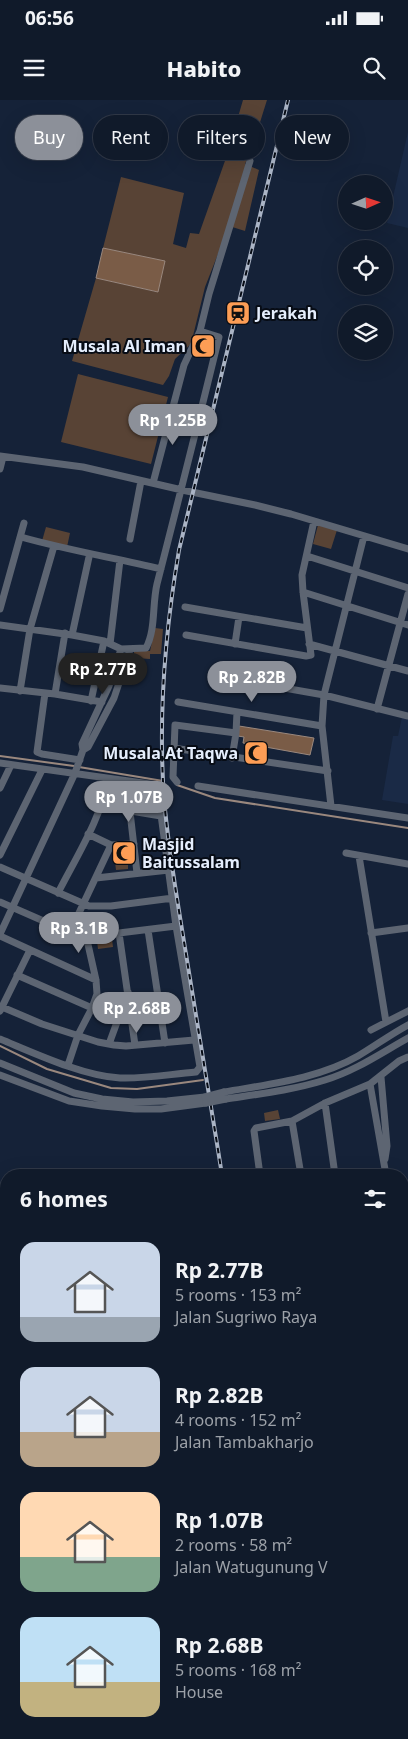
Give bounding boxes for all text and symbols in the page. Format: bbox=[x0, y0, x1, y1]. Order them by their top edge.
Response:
text: 06:56 bbox=[25, 5, 74, 31]
text: Habito bbox=[167, 53, 241, 83]
icon: menu bbox=[20, 54, 48, 82]
icon: search bbox=[360, 54, 388, 82]
chip: Buy bbox=[15, 115, 83, 160]
chip: Rent bbox=[93, 115, 168, 160]
chip: Filters bbox=[178, 115, 265, 160]
chip: New bbox=[275, 115, 349, 160]
north arrow bbox=[338, 175, 392, 230]
map controls bbox=[338, 175, 393, 360]
button: locate bbox=[338, 240, 393, 295]
station icon: Jerakah bbox=[225, 300, 251, 326]
place label: Jerakah bbox=[254, 302, 317, 324]
button: layers bbox=[338, 305, 393, 360]
mosque icon: Musala Al Iman bbox=[190, 333, 216, 359]
place label: Musala Al Iman bbox=[63, 335, 186, 357]
pin: Rp 1.25B bbox=[121, 404, 225, 446]
text: Rp 1.25B bbox=[139, 409, 207, 431]
pin: Rp 2.77B bbox=[51, 652, 155, 695]
text: Rp 2.77B bbox=[69, 658, 137, 680]
pin: Rp 2.82B bbox=[200, 660, 304, 703]
text: Rp 2.82B bbox=[218, 666, 286, 688]
mosque icon: Musala At Taqwa bbox=[243, 740, 269, 766]
place label: Musala At Taqwa bbox=[103, 742, 238, 764]
pin: Rp 1.07B bbox=[77, 780, 181, 823]
text: Rp 1.07B bbox=[95, 786, 163, 808]
place label: Masjid Baitussalam bbox=[142, 833, 240, 873]
mosque icon: Masjid Baitussalam bbox=[111, 840, 137, 866]
pin: Rp 3.1B bbox=[33, 912, 125, 954]
text: Rp 3.1B bbox=[50, 917, 108, 939]
pin: Rp 2.68B bbox=[85, 992, 189, 1034]
text: Rp 2.68B bbox=[103, 997, 171, 1019]
text: 6 homes bbox=[20, 1185, 108, 1213]
icon: filters bbox=[361, 1185, 389, 1213]
text: Rp 2.77B bbox=[175, 1256, 263, 1284]
icon: home bbox=[60, 1262, 120, 1322]
text: 5 rooms · 153 m² bbox=[175, 1284, 301, 1306]
text: Jalan Sugriwo Raya bbox=[175, 1306, 317, 1328]
text: Rp 2.82B bbox=[175, 1381, 263, 1409]
icon: home bbox=[60, 1387, 120, 1447]
text: 4 rooms · 152 m² bbox=[175, 1409, 301, 1431]
text: Jalan Tambakharjo bbox=[175, 1431, 314, 1453]
text: Rp 1.07B bbox=[175, 1506, 263, 1534]
icon: home bbox=[60, 1512, 120, 1572]
text: 2 rooms · 58 m² bbox=[175, 1534, 292, 1556]
text: Jalan Watugunung V bbox=[175, 1556, 328, 1578]
text: Rp 2.68B bbox=[175, 1631, 263, 1659]
icon: home bbox=[60, 1637, 120, 1697]
text: 5 rooms · 168 m² bbox=[175, 1659, 301, 1681]
text: House bbox=[175, 1681, 223, 1703]

